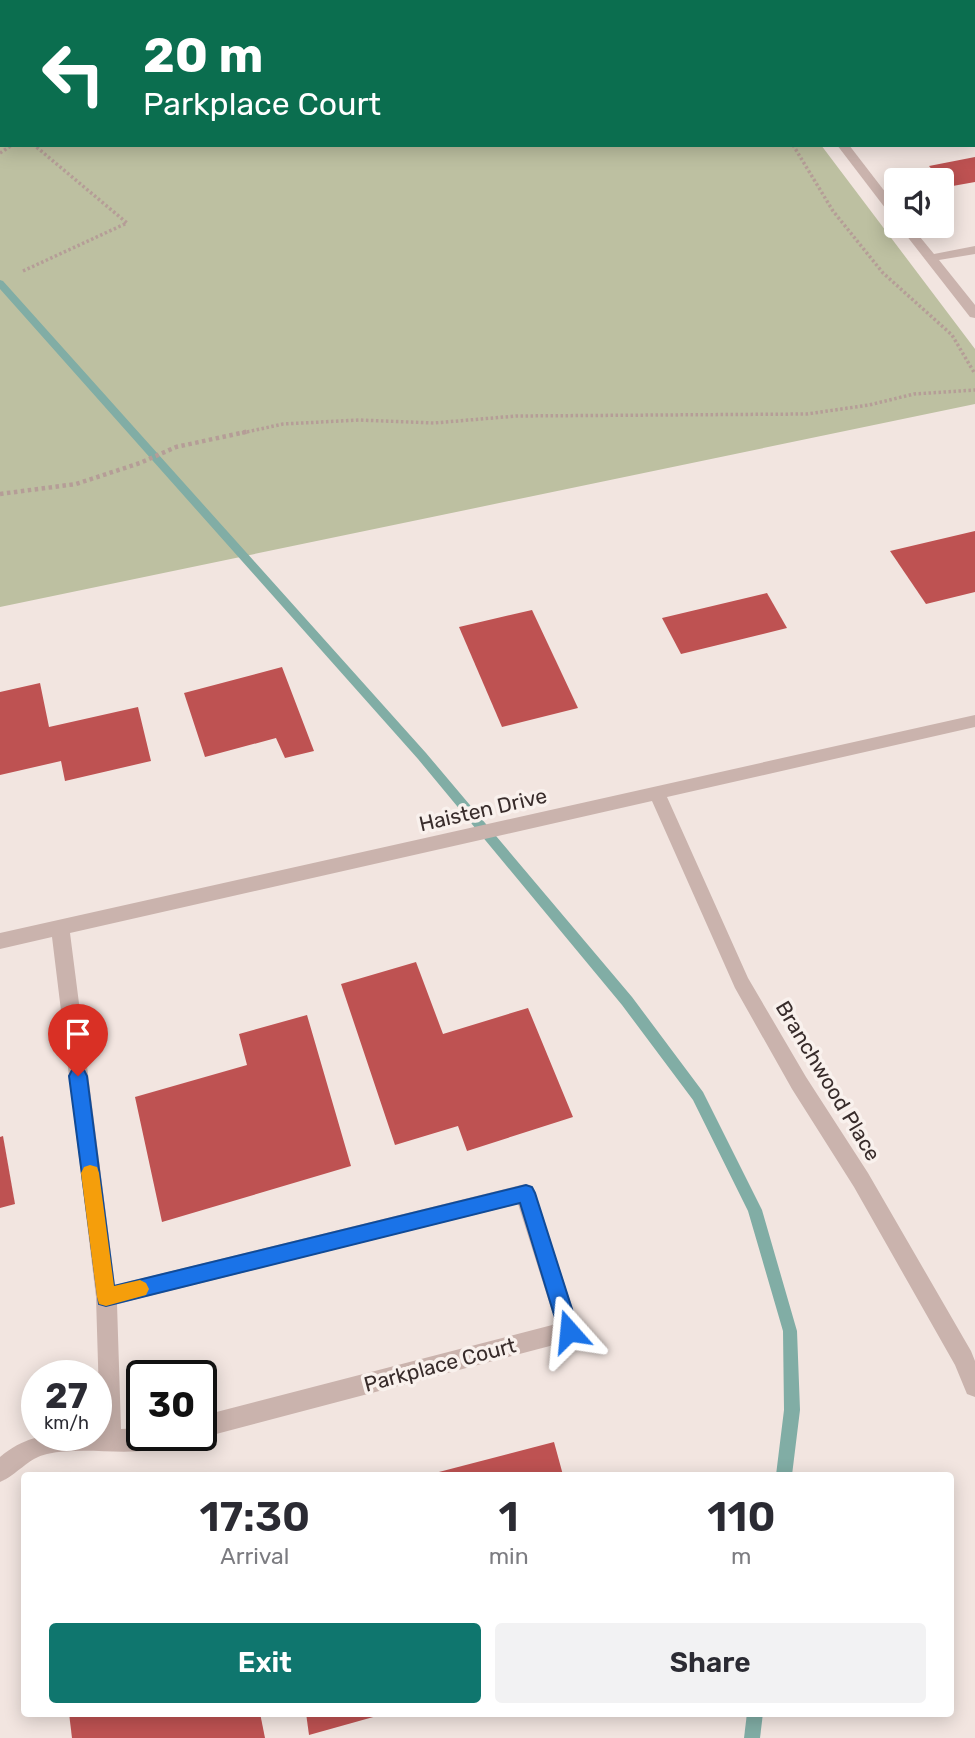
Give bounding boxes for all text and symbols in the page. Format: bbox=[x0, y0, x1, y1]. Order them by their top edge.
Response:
text: 20 m bbox=[143, 26, 264, 84]
icon: left bbox=[28, 28, 119, 119]
text: Parkplace Court bbox=[143, 85, 381, 123]
map controls bbox=[884, 168, 954, 238]
button: sound bbox=[884, 168, 954, 238]
street label: Haisten Drive bbox=[416, 783, 549, 836]
street label: Branchwood Place bbox=[771, 996, 886, 1165]
pin bbox=[48, 1004, 108, 1076]
icon: arrive bbox=[59, 1015, 97, 1053]
position arrow bbox=[532, 1294, 606, 1368]
street label: Parkplace Court bbox=[361, 1332, 519, 1397]
speed limit sign: 30 bbox=[126, 1360, 217, 1451]
text: 27 bbox=[45, 1375, 88, 1417]
text: km/h bbox=[44, 1412, 89, 1434]
text: 17:30 bbox=[200, 1492, 310, 1542]
text: 1 bbox=[499, 1492, 519, 1542]
text: 110 bbox=[707, 1492, 775, 1542]
text: Arrival bbox=[220, 1542, 289, 1570]
text: min bbox=[489, 1542, 529, 1570]
text: m bbox=[731, 1542, 752, 1570]
button: Exit bbox=[49, 1623, 481, 1703]
button: Share bbox=[495, 1623, 926, 1703]

